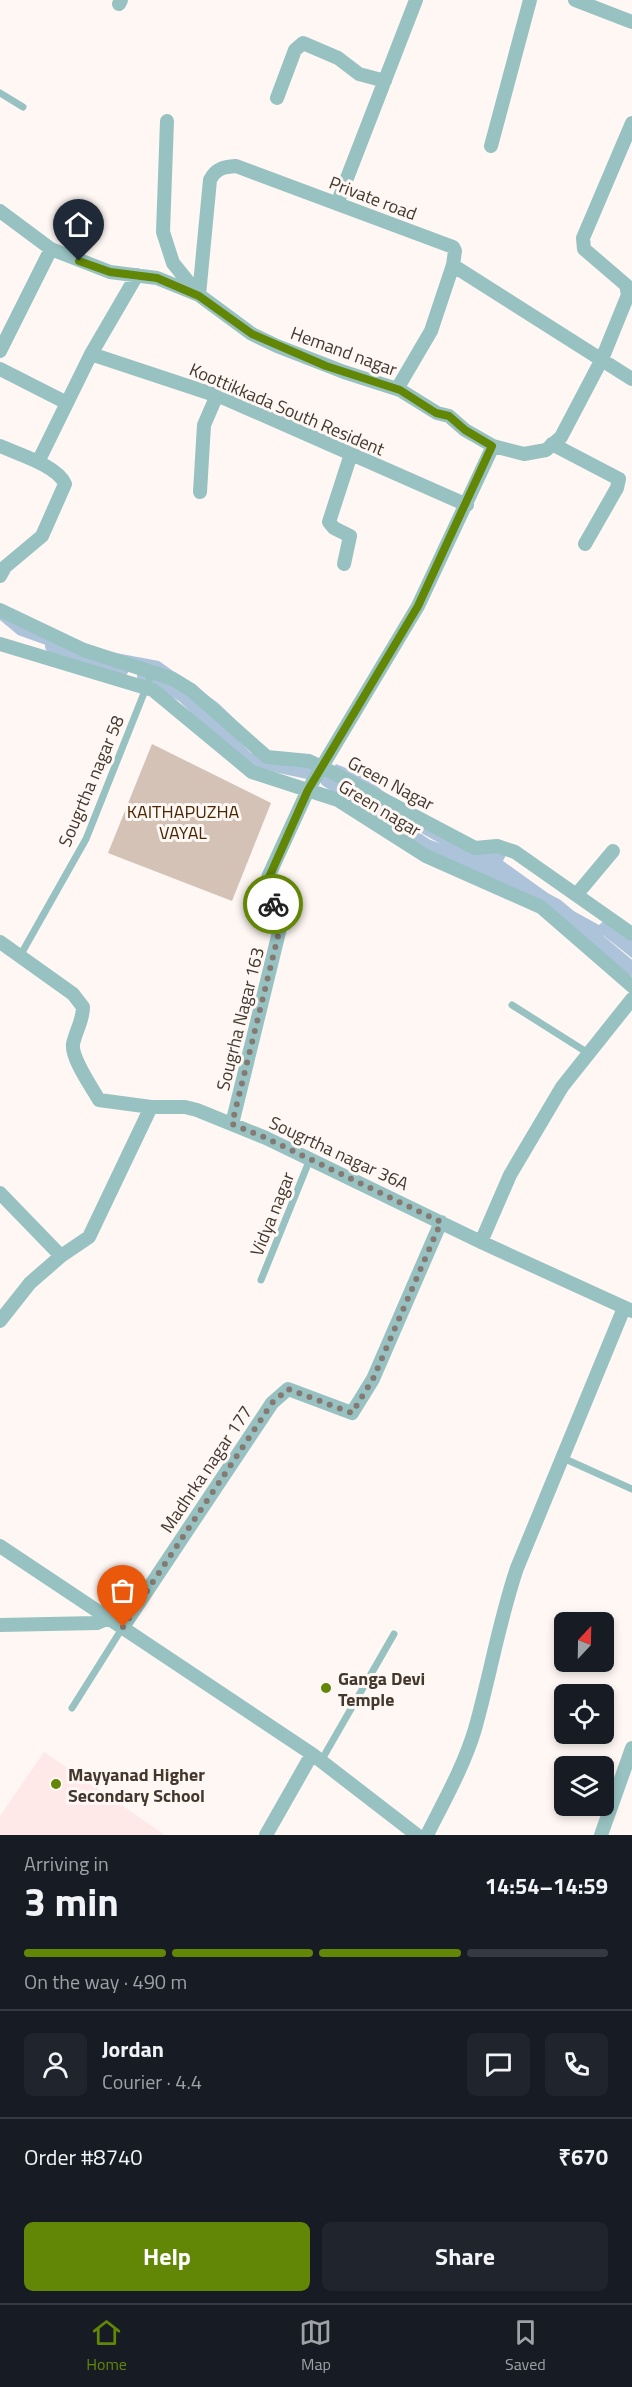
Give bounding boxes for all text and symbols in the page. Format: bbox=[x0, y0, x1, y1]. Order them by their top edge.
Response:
street label: Private road bbox=[325, 169, 421, 227]
pin bbox=[53, 199, 104, 261]
icon: home bbox=[62, 208, 95, 241]
street label: Hemand nagar bbox=[287, 319, 401, 383]
street label: Koottikkada South Resident bbox=[185, 356, 389, 463]
street label: Sougrtha nagar 58 bbox=[51, 711, 131, 851]
street label: Green Nagar bbox=[343, 749, 439, 817]
street label: Green nagar bbox=[334, 773, 426, 843]
park label: KAITHAPUZHA VAYAL bbox=[127, 798, 240, 846]
courier bbox=[243, 874, 303, 934]
icon: bike bbox=[257, 888, 290, 921]
street label: Sougrha Nagar 163 bbox=[209, 945, 271, 1093]
street label: Sougrtha nagar 36A bbox=[265, 1109, 414, 1197]
street label: Vidya nagar bbox=[243, 1168, 301, 1260]
street label: Madhrka nagar 177 bbox=[153, 1400, 259, 1538]
pin bbox=[97, 1565, 148, 1627]
icon: bag bbox=[106, 1574, 139, 1607]
north arrow bbox=[554, 1612, 614, 1672]
map controls bbox=[554, 1612, 614, 1816]
place label: Ganga Devi Temple bbox=[338, 1665, 425, 1713]
marker: Ganga Devi Temple bbox=[319, 1681, 333, 1695]
button: locate bbox=[554, 1684, 614, 1744]
button: layers bbox=[554, 1756, 614, 1816]
place label: Mayyanad Higher Secondary School bbox=[68, 1761, 205, 1809]
marker: Mayyanad Higher Secondary School bbox=[49, 1777, 63, 1791]
text: Arriving in bbox=[24, 1848, 109, 1879]
text: 14:54–14:59 bbox=[485, 1869, 608, 1903]
text: 3 min bbox=[24, 1872, 119, 1931]
text: On the way · 490 m bbox=[24, 1966, 187, 1997]
text: Jordan bbox=[102, 2032, 164, 2066]
button: person bbox=[24, 2033, 87, 2096]
button: chat bbox=[467, 2033, 530, 2096]
button: phone bbox=[545, 2033, 608, 2096]
text: Courier · 4.4 bbox=[102, 2066, 202, 2097]
text: Order #8740 bbox=[24, 2140, 143, 2174]
text: ₹670 bbox=[558, 2140, 608, 2174]
button: Help bbox=[24, 2222, 310, 2291]
button: Share bbox=[322, 2222, 608, 2291]
tab: Home bbox=[86, 2316, 127, 2376]
tab: Map bbox=[299, 2316, 332, 2376]
tab: Saved bbox=[505, 2316, 546, 2376]

